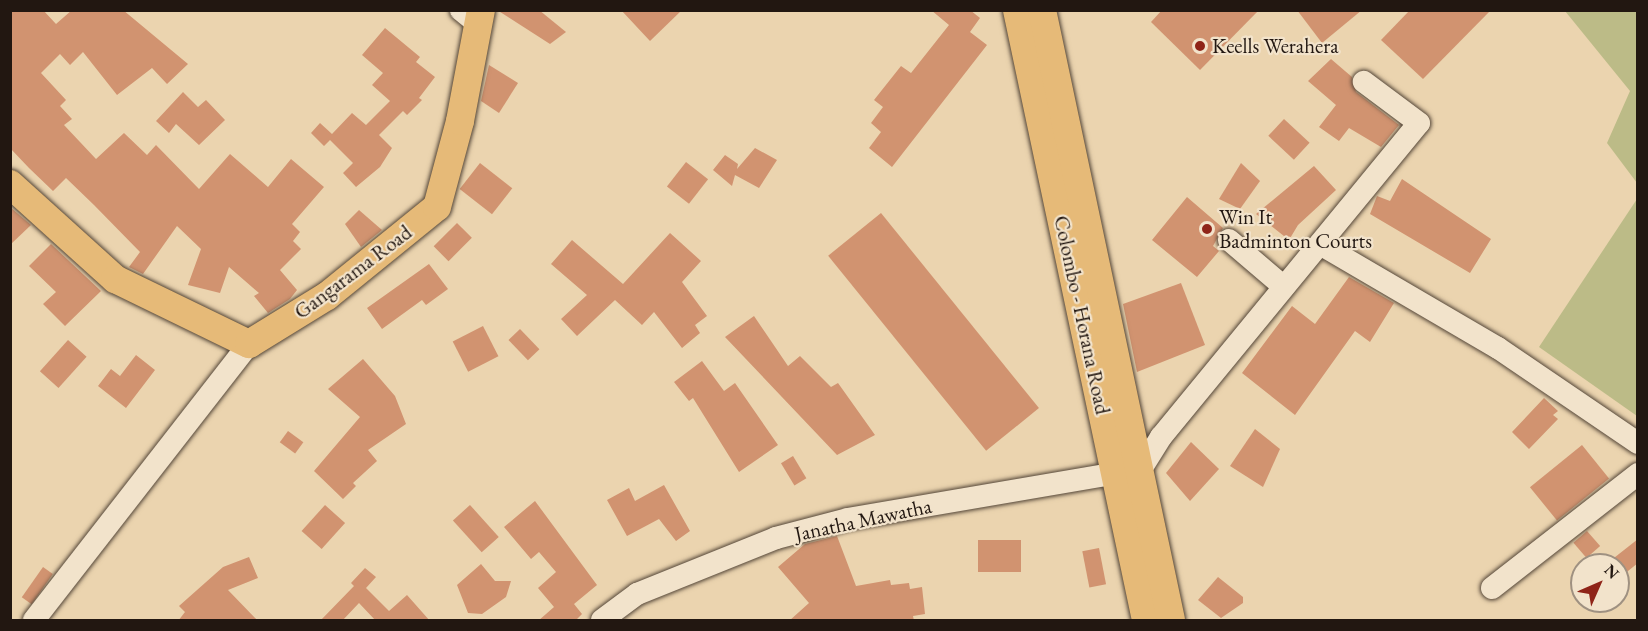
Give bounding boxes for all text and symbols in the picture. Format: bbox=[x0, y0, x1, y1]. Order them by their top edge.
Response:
place label: Keells Werahera bbox=[1212, 33, 1339, 59]
marker: Keells Werahera bbox=[1193, 39, 1207, 53]
place label: Win It Badminton Courts bbox=[1219, 204, 1372, 254]
street label: Colombo - Horana Road bbox=[1049, 213, 1115, 417]
street label: Gangarama Road bbox=[289, 220, 417, 324]
marker: Win It Badminton Courts bbox=[1200, 222, 1214, 236]
street label: Janatha Mawatha bbox=[792, 493, 934, 547]
north arrow bbox=[1570, 553, 1630, 613]
text: N bbox=[1600, 559, 1624, 583]

